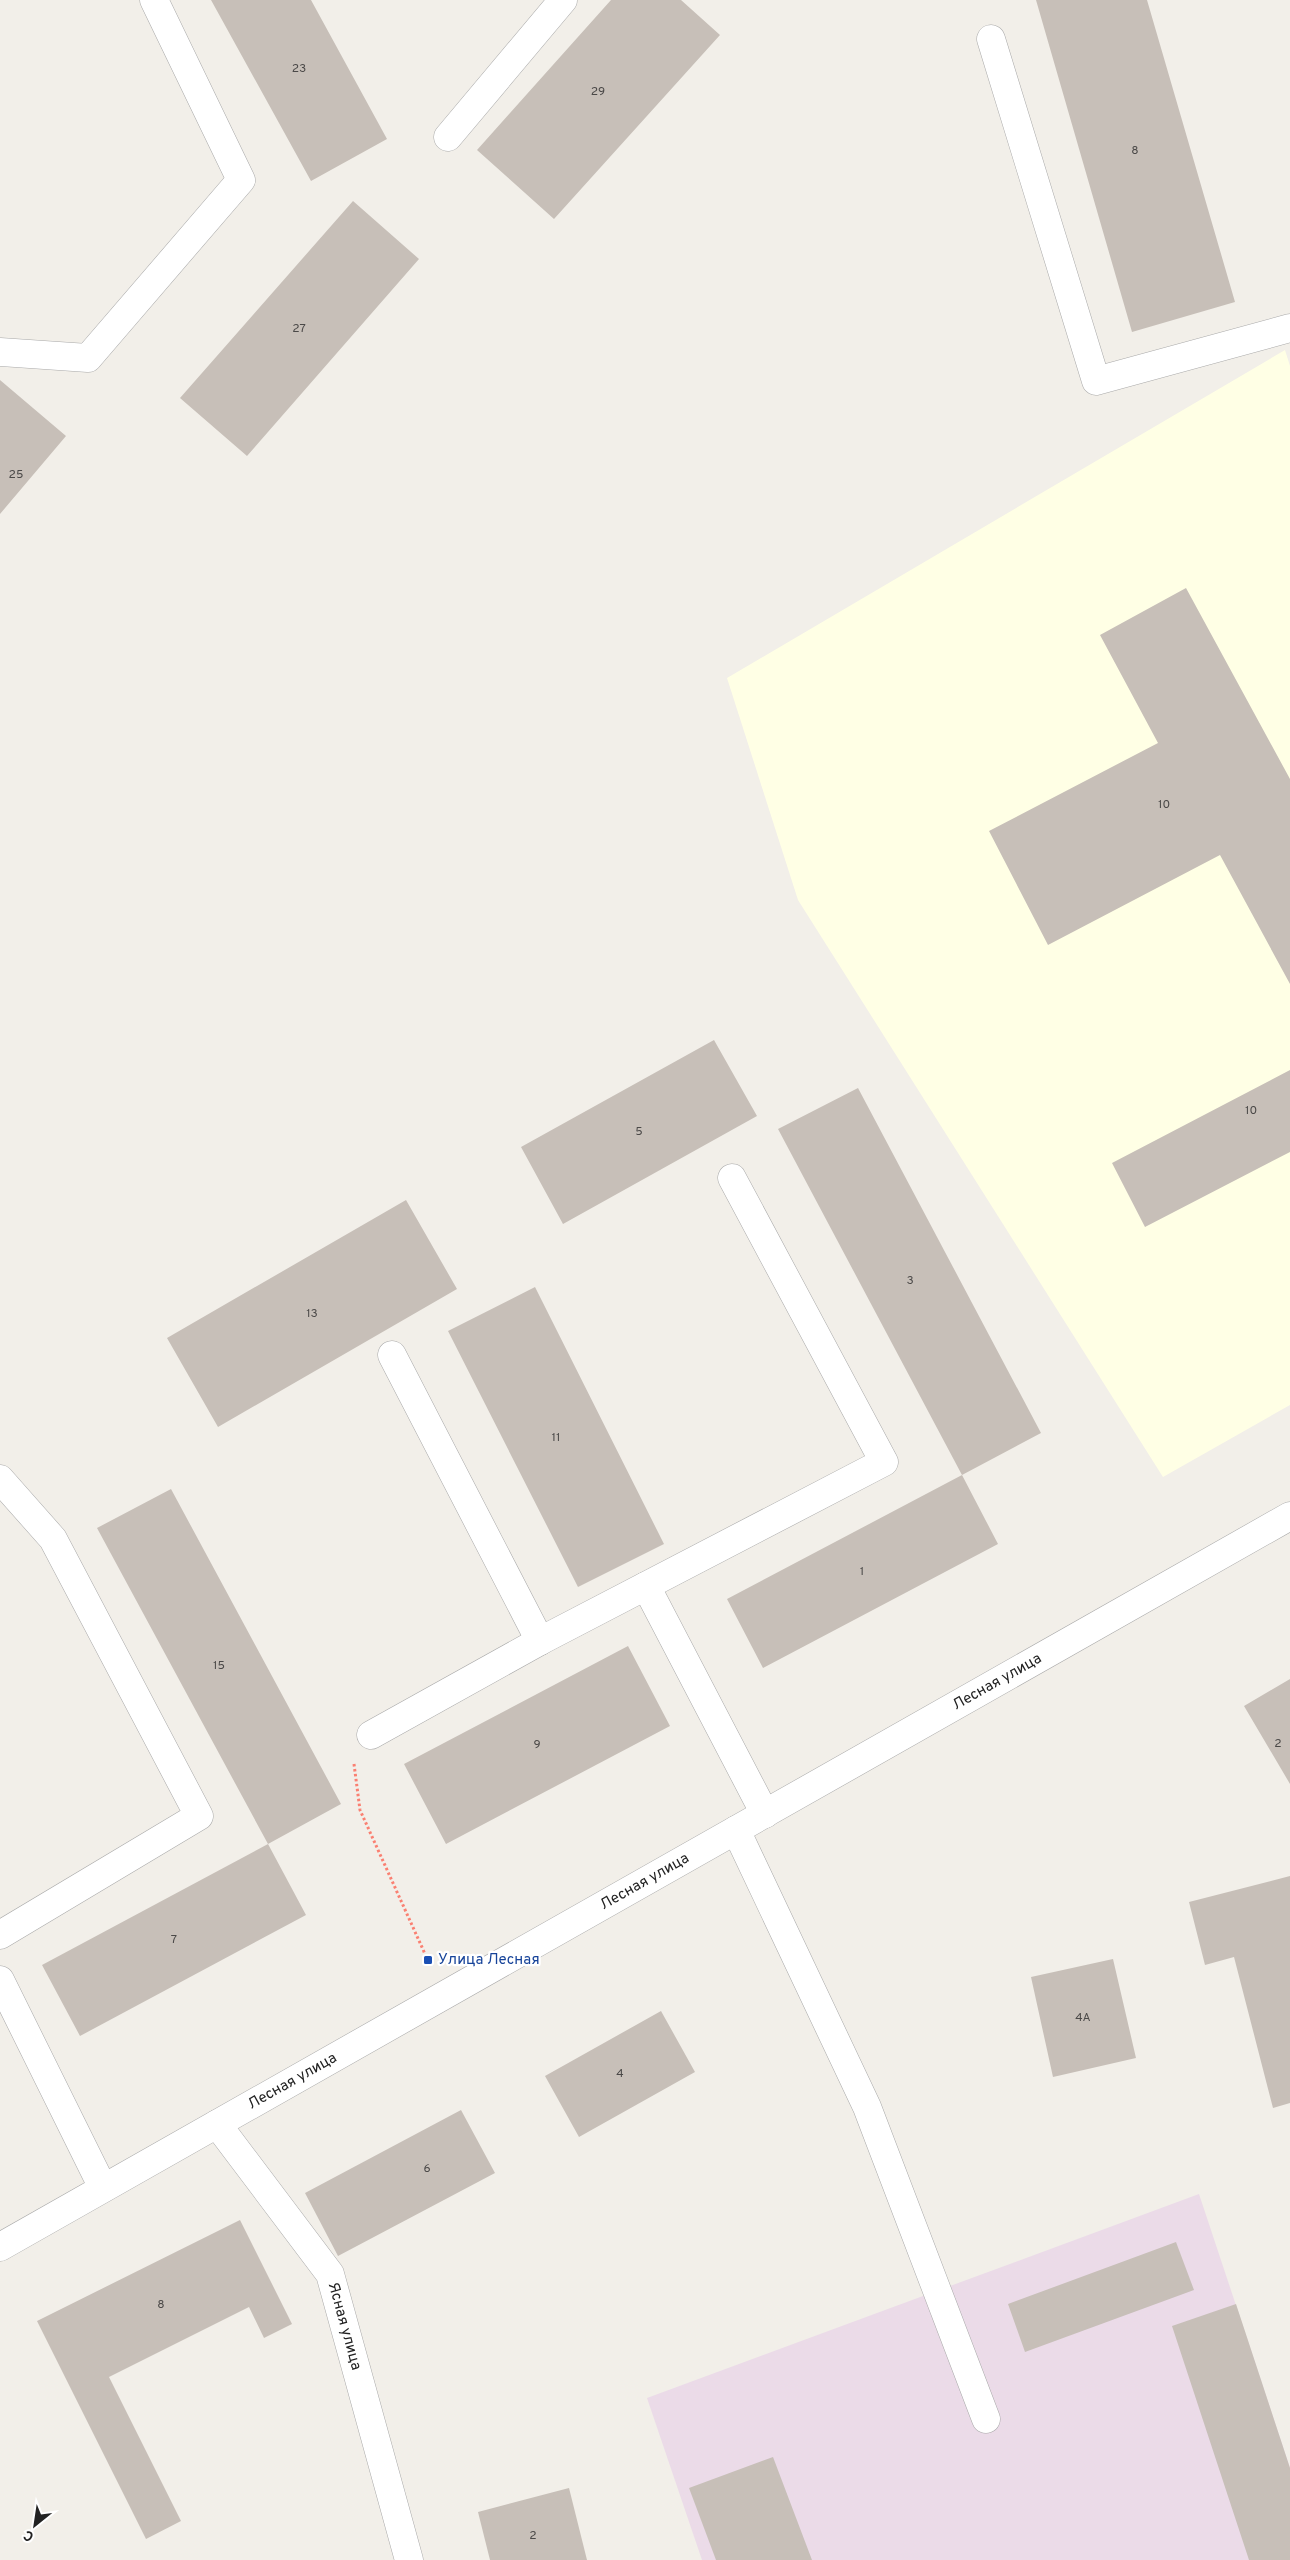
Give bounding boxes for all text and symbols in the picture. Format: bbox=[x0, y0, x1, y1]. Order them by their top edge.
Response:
house number: 23 bbox=[292, 61, 306, 77]
house number: 29 bbox=[591, 84, 605, 100]
house number: 8 bbox=[1131, 143, 1139, 159]
house number: 27 bbox=[292, 321, 306, 337]
house number: 25 bbox=[9, 467, 23, 483]
house number: 10 bbox=[1158, 797, 1170, 813]
house number: 10 bbox=[1245, 1103, 1257, 1119]
house number: 5 bbox=[635, 1124, 643, 1140]
house number: 3 bbox=[906, 1273, 914, 1289]
house number: 13 bbox=[306, 1306, 318, 1322]
house number: 11 bbox=[552, 1430, 560, 1446]
house number: 1 bbox=[860, 1564, 864, 1580]
street label: Лесная улица bbox=[949, 1649, 1045, 1715]
house number: 15 bbox=[213, 1658, 225, 1674]
house number: 2 bbox=[1274, 1736, 1282, 1752]
house number: 9 bbox=[533, 1737, 541, 1753]
street label: Лесная улица bbox=[597, 1849, 693, 1914]
house number: 7 bbox=[171, 1932, 177, 1948]
place label: Улица Лесная bbox=[438, 1951, 540, 1970]
marker: Улица Лесная bbox=[422, 1954, 434, 1966]
house number: 4А bbox=[1075, 2010, 1091, 2026]
street label: Лесная улица bbox=[244, 2049, 340, 2114]
house number: 4 bbox=[616, 2066, 624, 2082]
house number: 6 bbox=[423, 2161, 431, 2177]
street label: Ясная улица bbox=[323, 2280, 366, 2372]
house number: 8 bbox=[157, 2297, 165, 2313]
north arrow bbox=[10, 2500, 60, 2550]
text: С bbox=[21, 2525, 37, 2545]
house number: 2 bbox=[529, 2528, 537, 2544]

